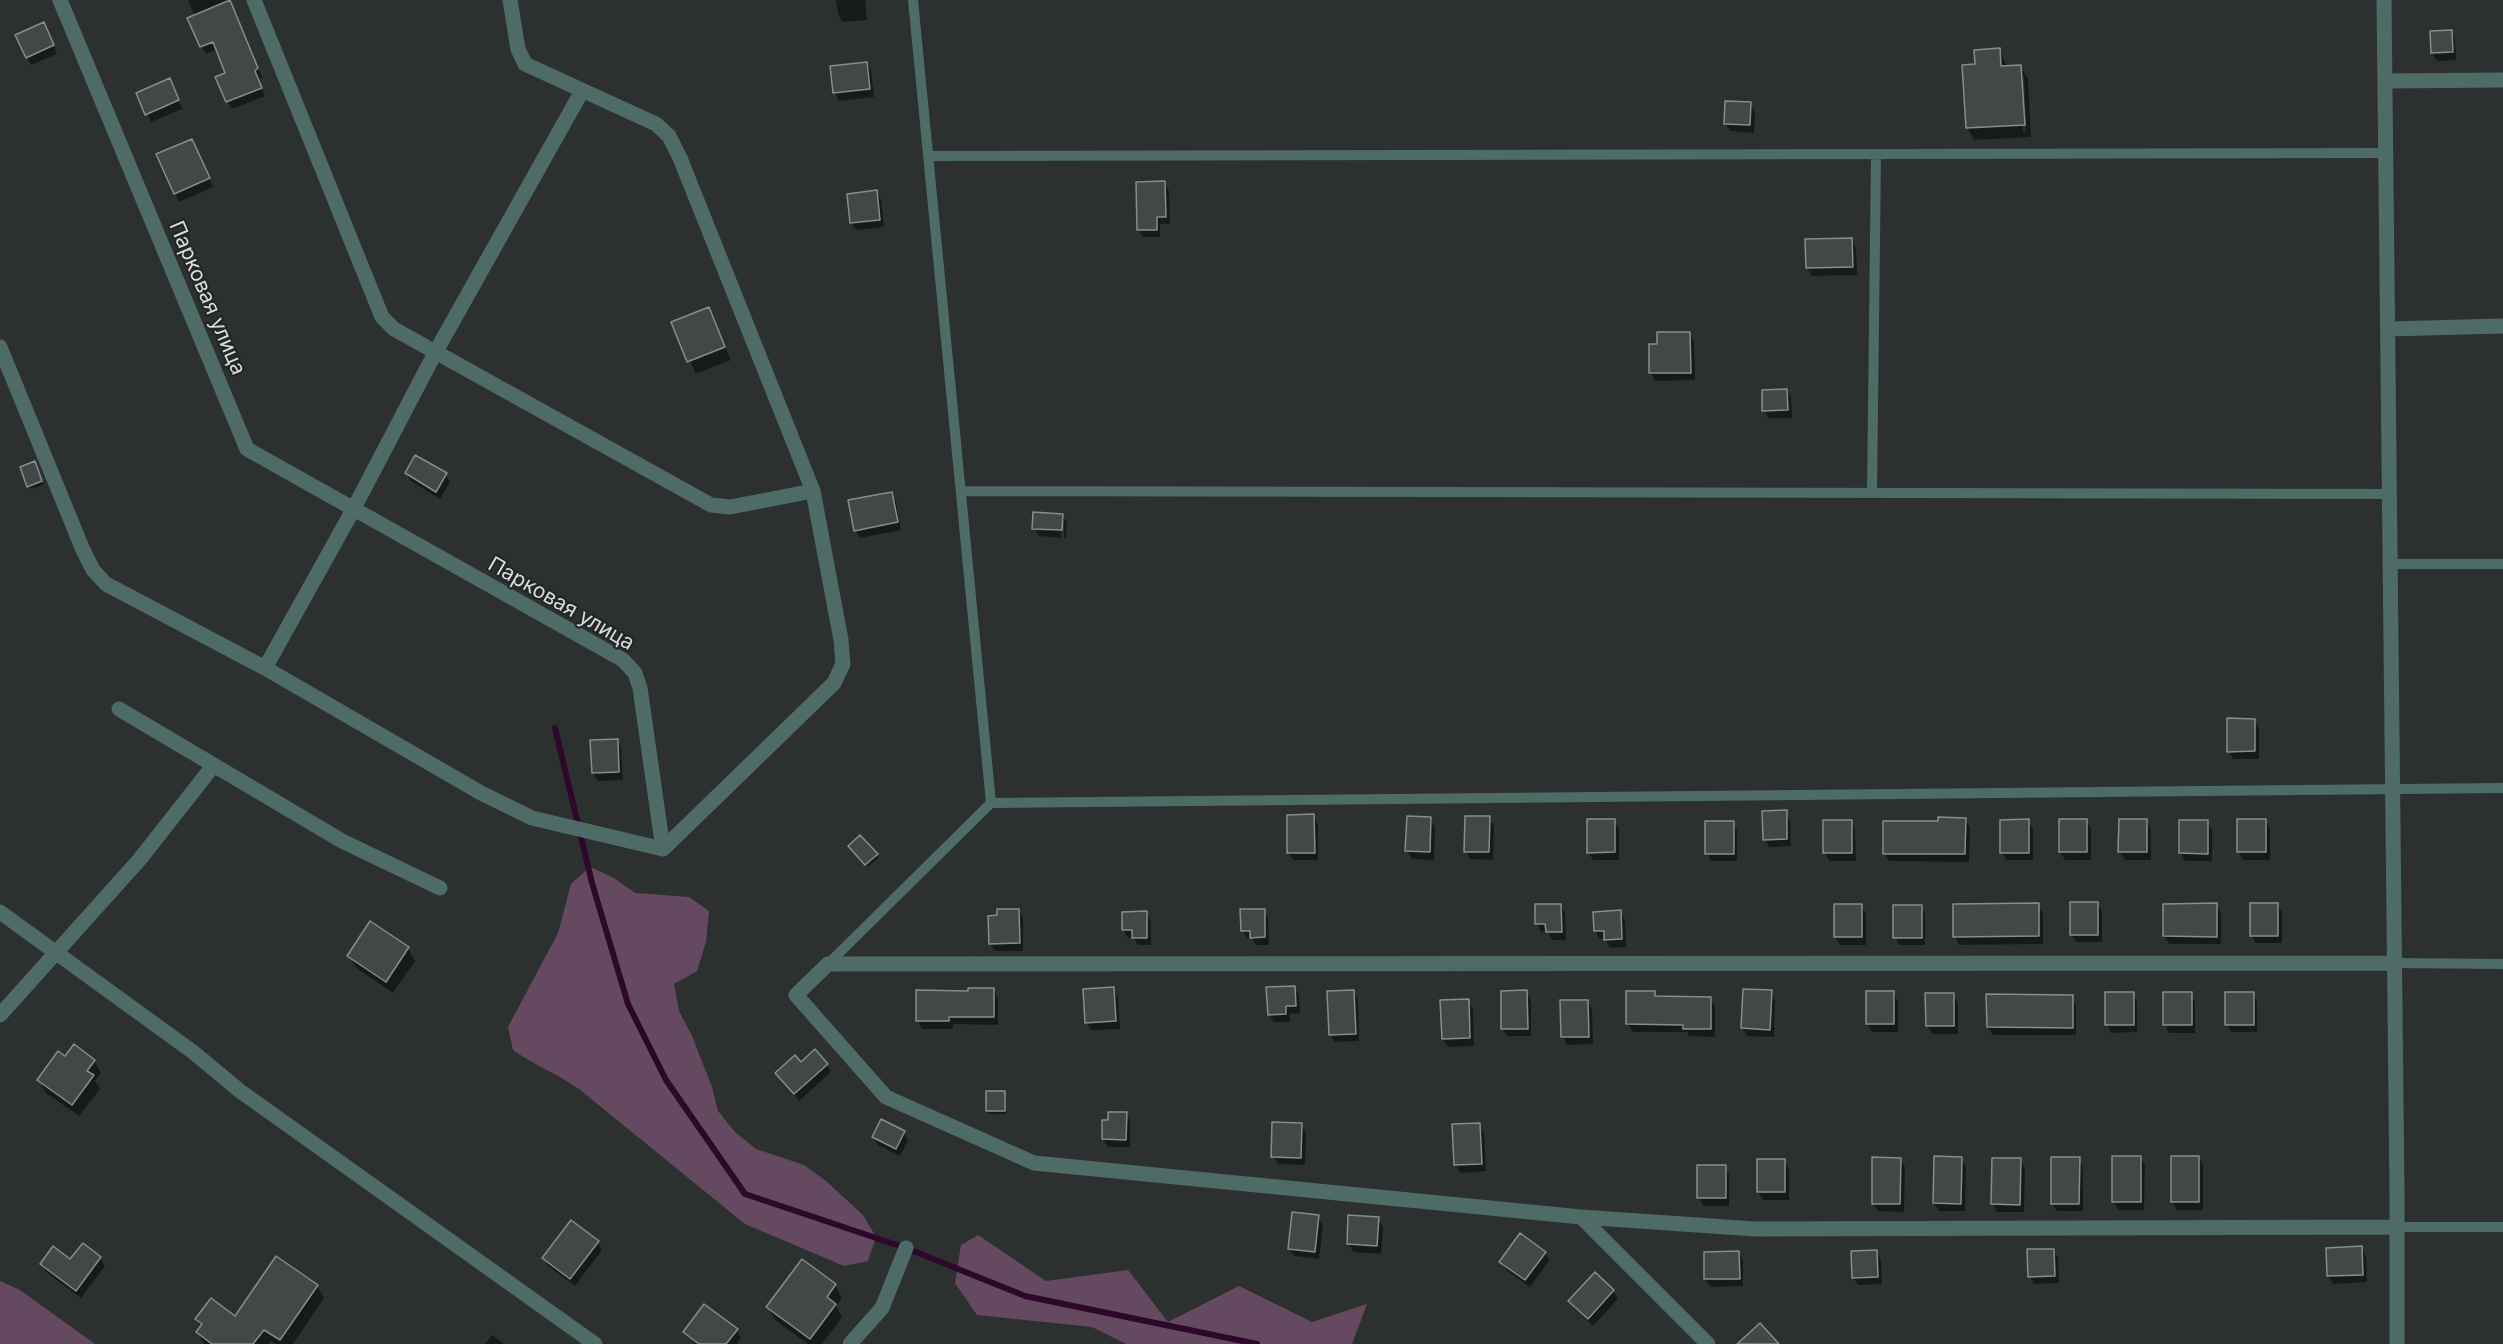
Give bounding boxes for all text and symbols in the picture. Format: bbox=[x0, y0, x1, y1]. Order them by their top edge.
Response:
street label: Парковая улица bbox=[163, 217, 251, 379]
street label: Парковая улица bbox=[483, 552, 639, 656]

